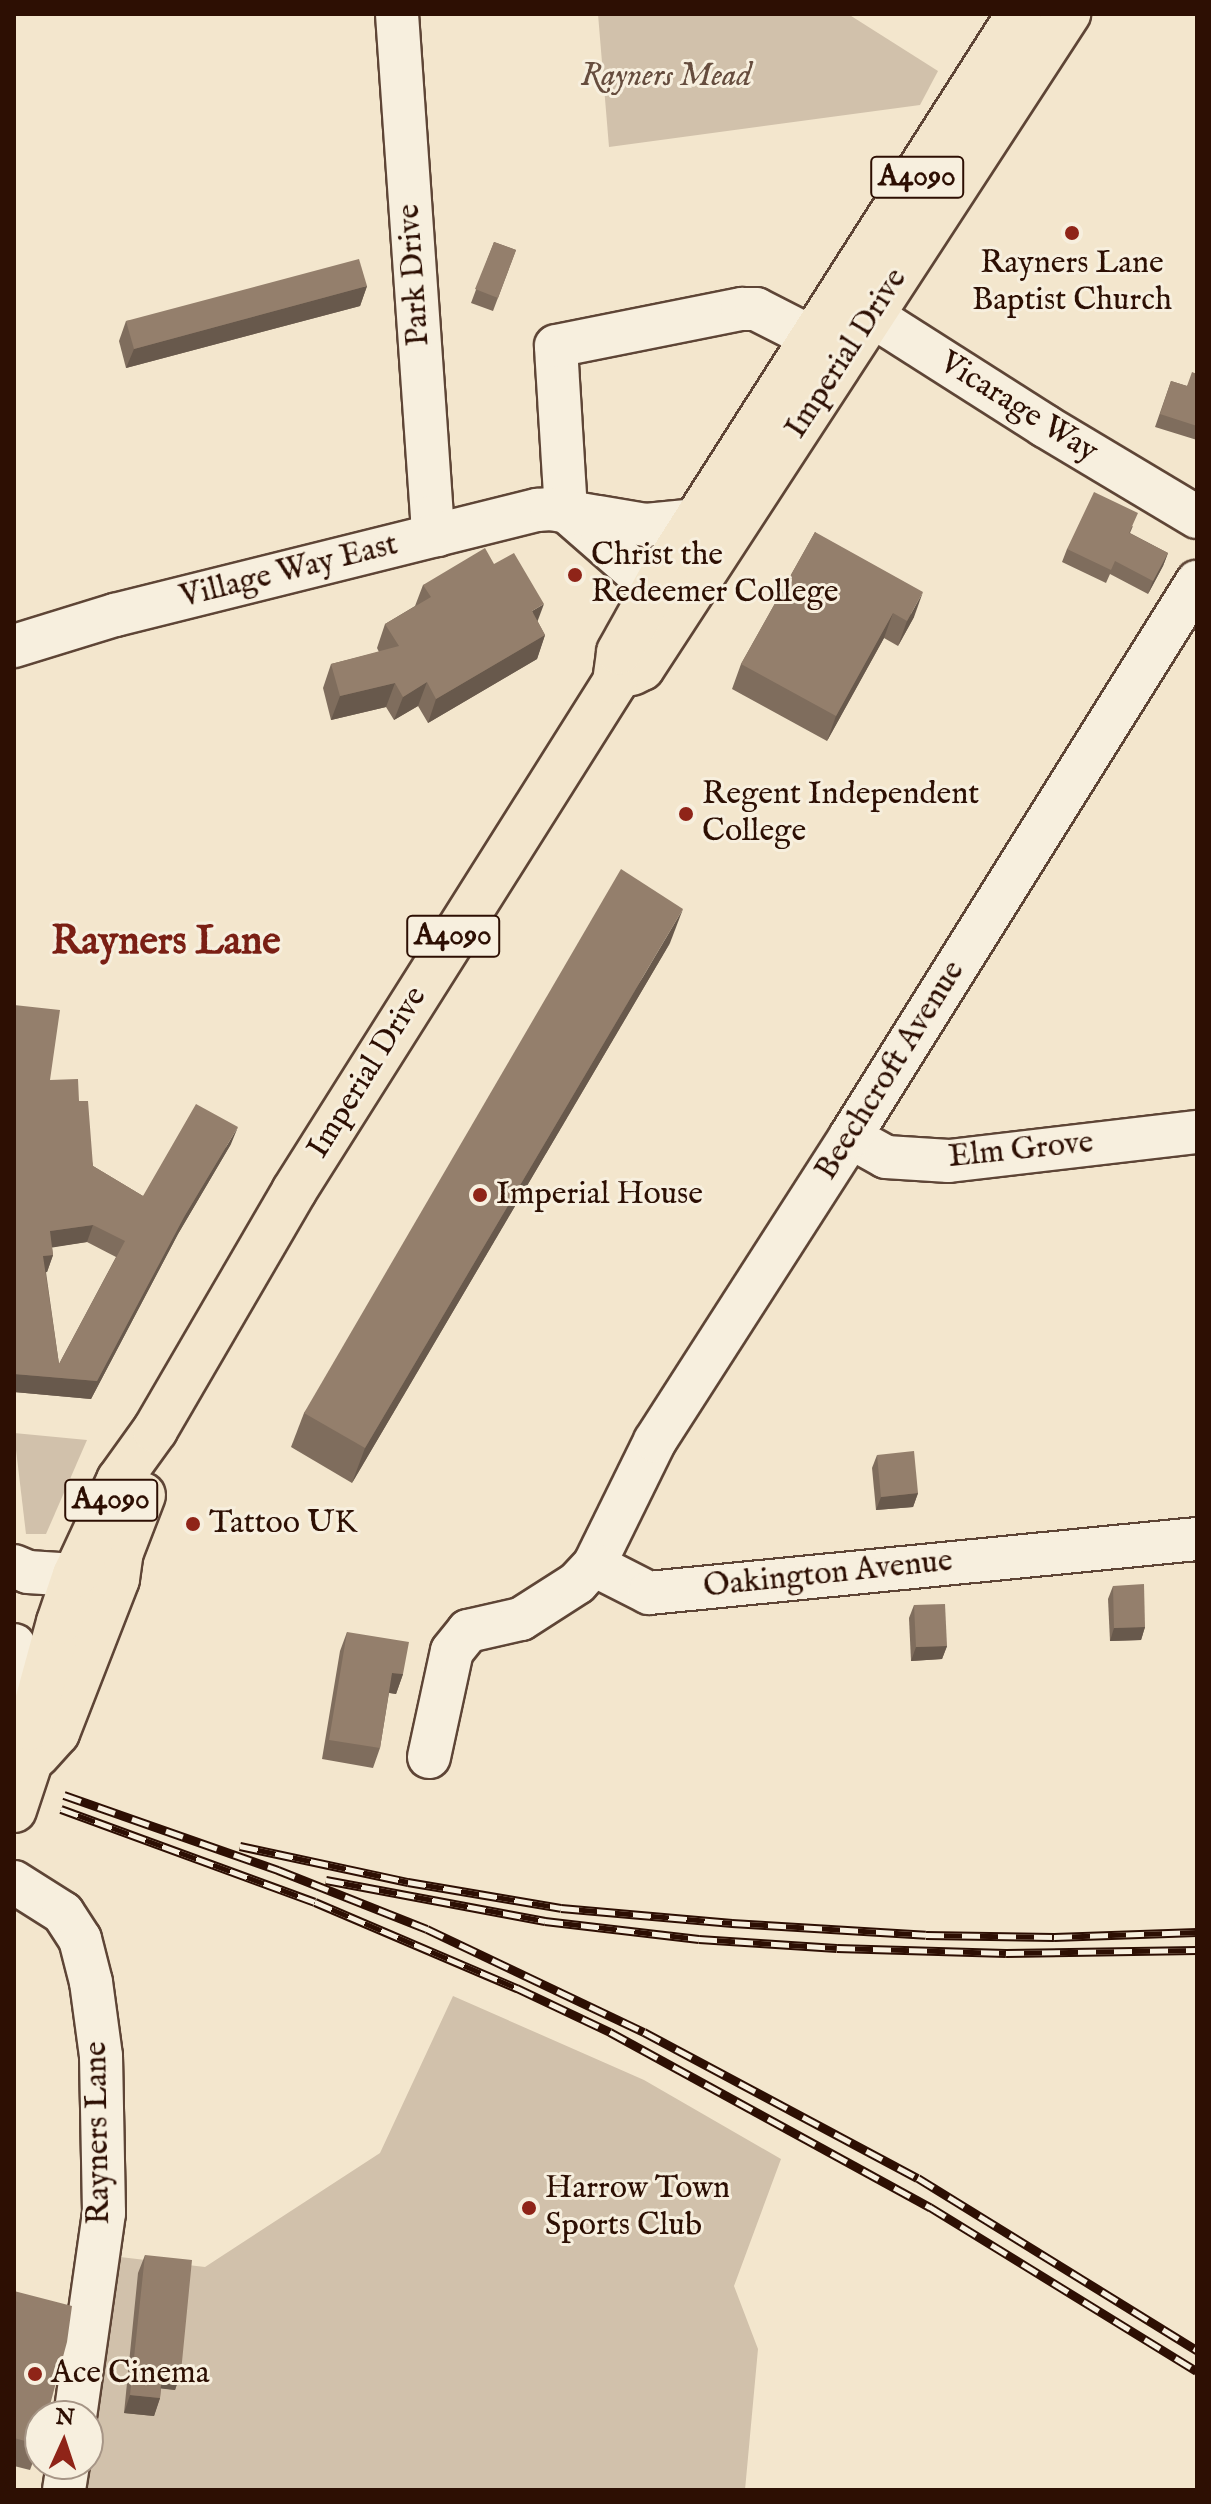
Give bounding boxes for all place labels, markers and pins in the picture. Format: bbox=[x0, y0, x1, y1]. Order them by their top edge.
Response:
marker: Rayners Lane Baptist Church bbox=[1063, 224, 1081, 242]
place label: Rayners Lane Baptist Church bbox=[972, 246, 1172, 321]
place label: Christ the Redeemer College bbox=[591, 538, 838, 613]
marker: Christ the Redeemer College bbox=[566, 566, 584, 584]
place label: Regent Independent College bbox=[702, 777, 979, 852]
marker: Regent Independent College bbox=[677, 805, 695, 823]
place label: Imperial House bbox=[496, 1176, 703, 1214]
marker: Imperial House bbox=[471, 1186, 489, 1204]
place label: Tattoo UK bbox=[209, 1505, 357, 1543]
marker: Tattoo UK bbox=[184, 1515, 202, 1533]
place label: Harrow Town Sports Club bbox=[545, 2171, 730, 2246]
marker: Harrow Town Sports Club bbox=[520, 2199, 538, 2217]
place label: Ace Cinema bbox=[51, 2355, 210, 2393]
marker: Ace Cinema bbox=[26, 2365, 44, 2383]

